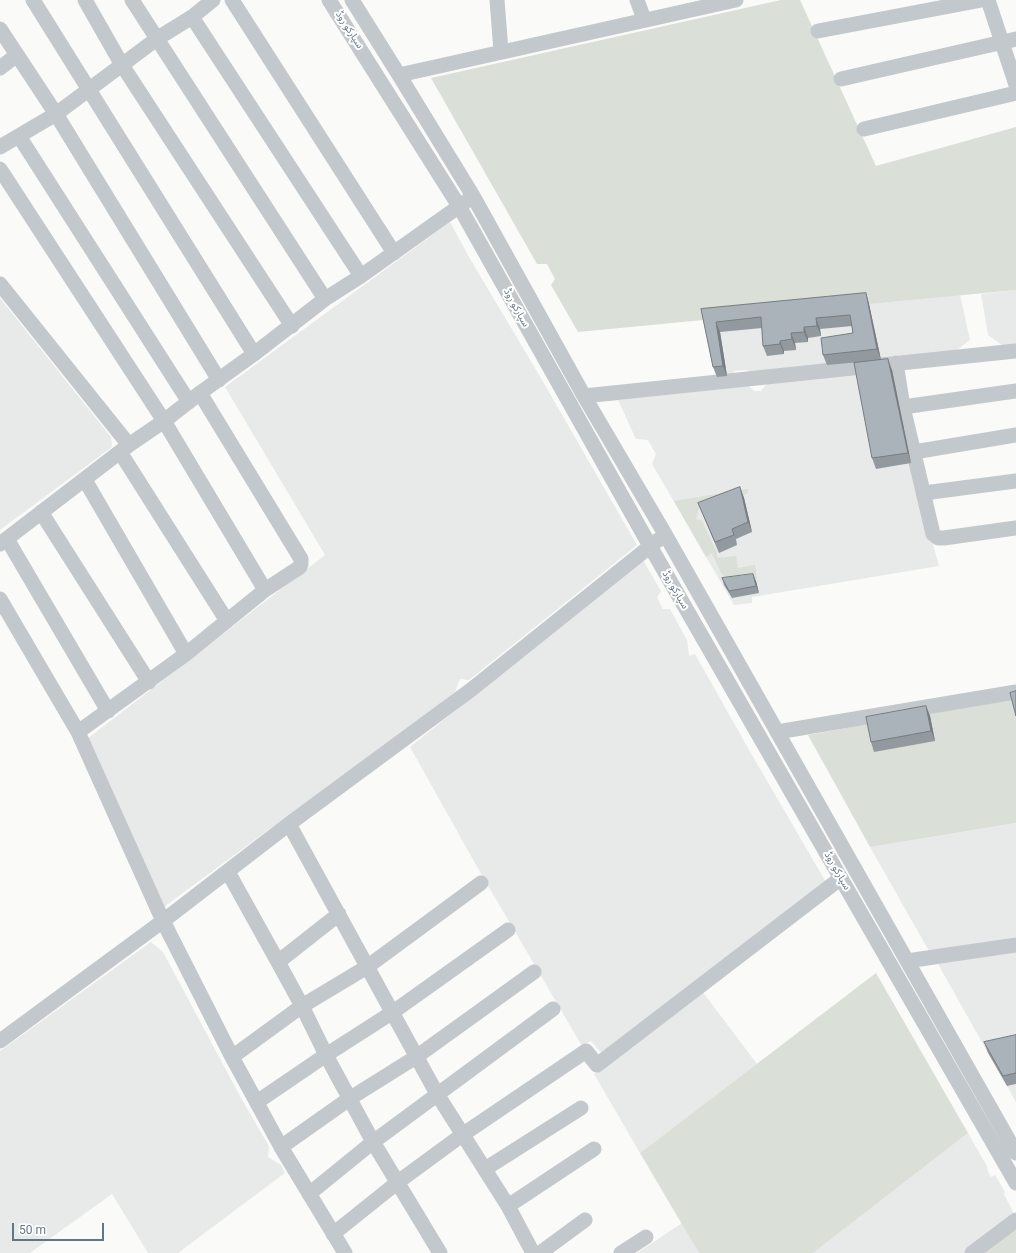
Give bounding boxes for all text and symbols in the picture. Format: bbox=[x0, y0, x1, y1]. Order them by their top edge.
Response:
street label: سپارکو روڈ bbox=[333, 9, 365, 51]
street label: سپارکو روڈ bbox=[501, 287, 531, 329]
street label: سپارکو روڈ bbox=[659, 569, 691, 611]
street label: سپارکو روڈ bbox=[821, 850, 853, 892]
scale bar bbox=[14, 1215, 106, 1241]
text: 50 m bbox=[19, 1223, 46, 1237]

